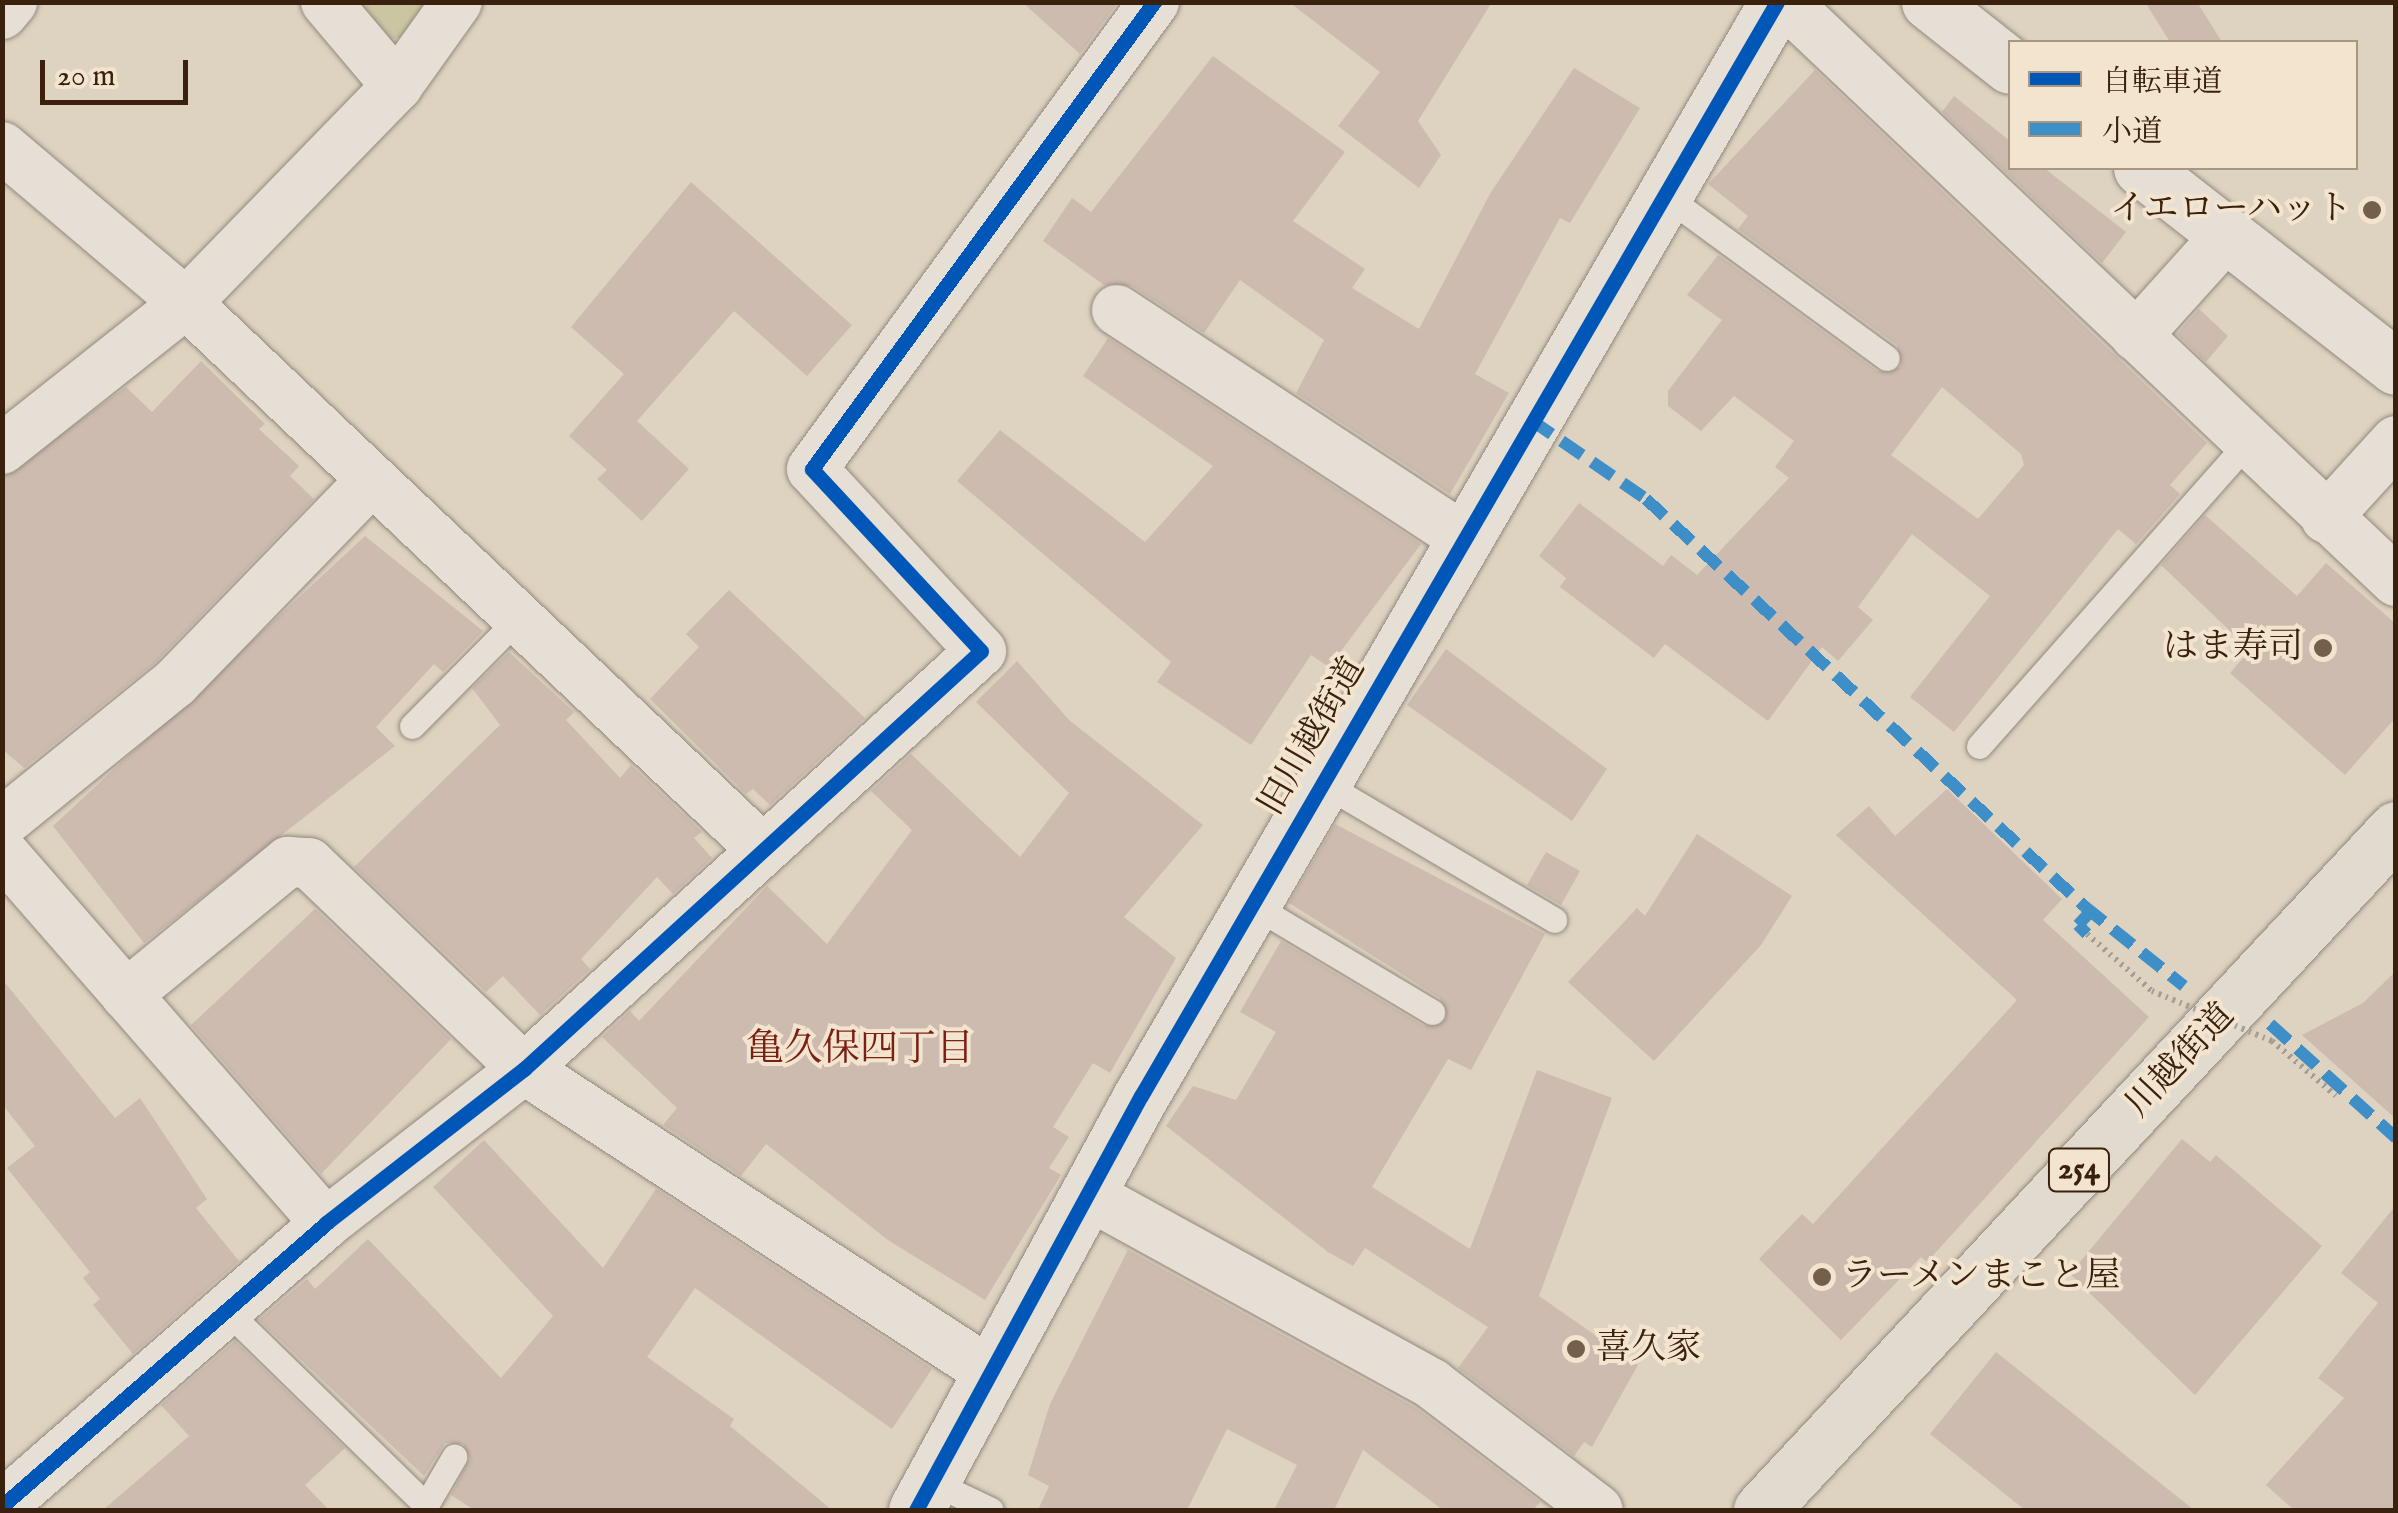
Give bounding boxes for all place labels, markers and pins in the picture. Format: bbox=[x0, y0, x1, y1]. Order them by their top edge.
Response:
place label: イエローハット bbox=[2107, 189, 2352, 231]
marker: イエローハット bbox=[2361, 199, 2383, 221]
place label: はま寿司 bbox=[2163, 627, 2303, 669]
marker: はま寿司 bbox=[2312, 637, 2334, 659]
place label: ラーメンまこと屋 bbox=[1842, 1256, 2122, 1298]
marker: ラーメンまこと屋 bbox=[1811, 1266, 1833, 1288]
place label: 喜久家 bbox=[1596, 1328, 1701, 1370]
marker: 喜久家 bbox=[1565, 1338, 1587, 1360]

